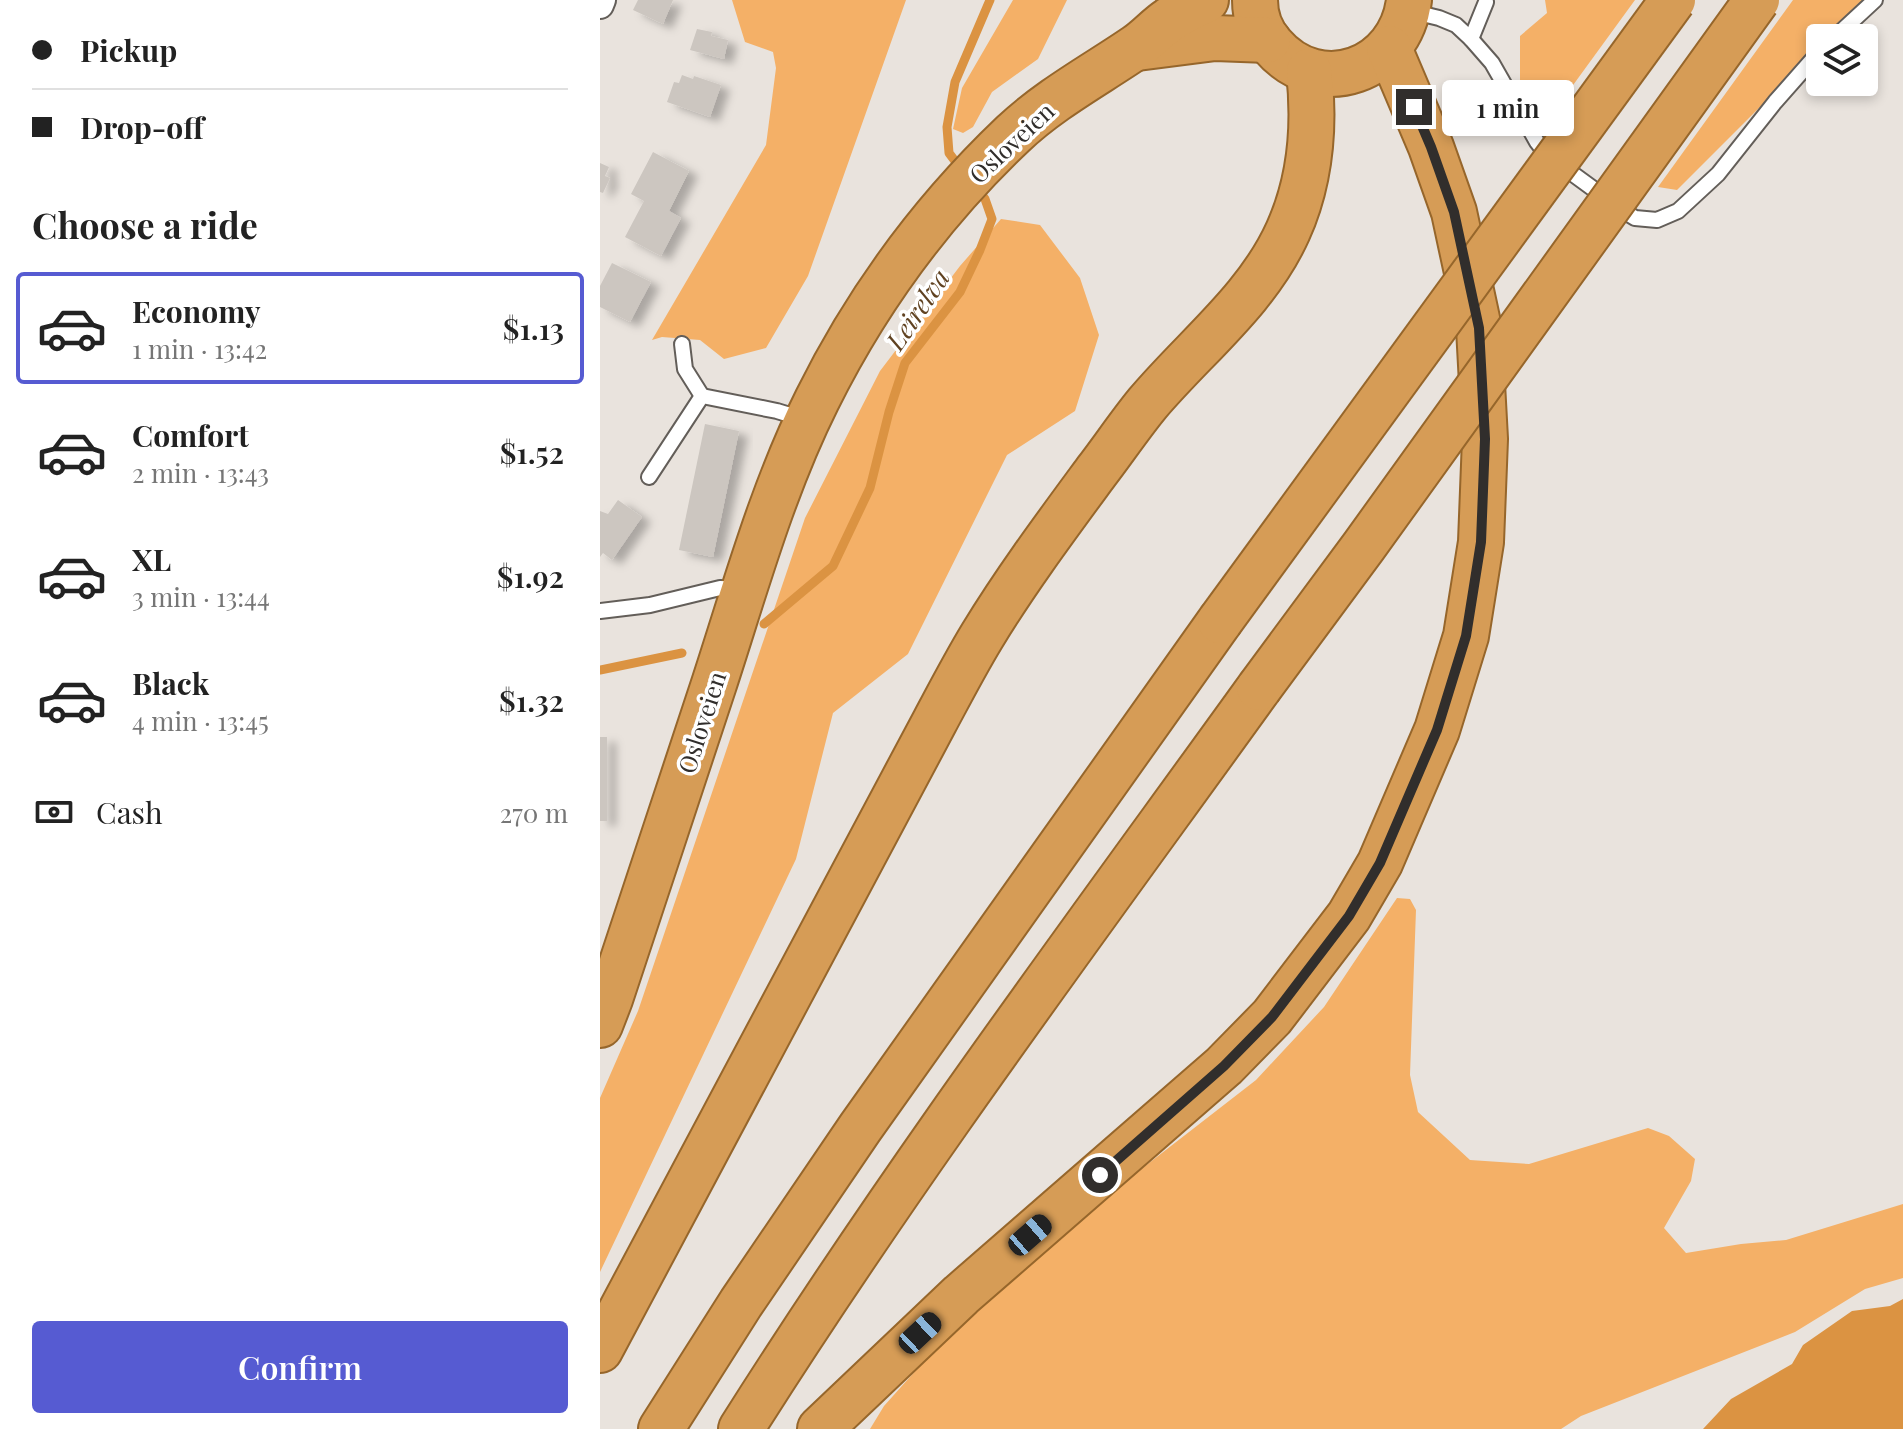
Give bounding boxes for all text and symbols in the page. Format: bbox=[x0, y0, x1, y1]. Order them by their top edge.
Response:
map controls bbox=[1806, 24, 1878, 96]
button: layers bbox=[1806, 24, 1878, 96]
text: Pickup bbox=[80, 30, 177, 70]
callout: 1 min bbox=[1442, 79, 1574, 135]
route end bbox=[1396, 89, 1432, 125]
text: 1 min bbox=[1476, 90, 1540, 125]
street label: Osloveien bbox=[962, 94, 1060, 190]
text: Drop-off bbox=[80, 107, 204, 147]
text: Choose a ride bbox=[32, 200, 258, 248]
water label: Leirelva bbox=[877, 262, 957, 357]
text: Economy bbox=[132, 291, 261, 331]
icon: car bbox=[36, 292, 108, 364]
text: $1.13 bbox=[503, 308, 564, 348]
text: 1 min · 13:42 bbox=[132, 331, 267, 366]
text: Comfort bbox=[132, 415, 249, 455]
icon: car bbox=[36, 416, 108, 488]
text: $1.52 bbox=[500, 432, 564, 472]
text: 2 min · 13:43 bbox=[132, 455, 269, 490]
text: XL bbox=[132, 539, 171, 579]
icon: car bbox=[36, 540, 108, 612]
text: $1.92 bbox=[497, 556, 564, 596]
text: 3 min · 13:44 bbox=[132, 579, 270, 614]
text: Black bbox=[132, 663, 209, 703]
icon: car bbox=[36, 664, 108, 736]
street label: Osloveien bbox=[670, 667, 732, 777]
text: $1.32 bbox=[499, 680, 564, 720]
text: 4 min · 13:45 bbox=[132, 703, 269, 738]
icon: cash bbox=[32, 790, 76, 834]
text: Cash bbox=[96, 792, 163, 832]
text: 270 m bbox=[500, 795, 568, 830]
route start bbox=[1082, 1157, 1118, 1193]
car bbox=[1004, 1210, 1056, 1260]
car bbox=[894, 1308, 946, 1358]
button: Confirm bbox=[32, 1321, 568, 1413]

